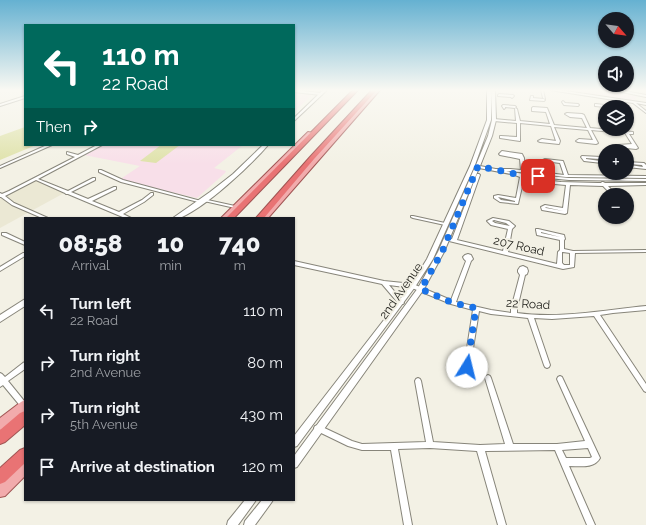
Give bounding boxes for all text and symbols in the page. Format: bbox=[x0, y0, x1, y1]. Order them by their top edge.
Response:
north arrow bbox=[598, 12, 634, 48]
map controls bbox=[598, 12, 634, 224]
text: 110 m bbox=[102, 39, 180, 72]
icon: left bbox=[36, 40, 88, 92]
button: sound bbox=[598, 56, 634, 92]
text: 22 Road bbox=[102, 73, 169, 94]
button: layers bbox=[598, 100, 634, 136]
icon: right bbox=[79, 116, 101, 138]
text: Then bbox=[36, 118, 71, 136]
button: + bbox=[598, 144, 634, 180]
pin bbox=[521, 159, 555, 193]
icon: arrive bbox=[527, 165, 549, 187]
button: − bbox=[598, 188, 634, 224]
text: 08:58 bbox=[59, 229, 122, 258]
text: 10 bbox=[157, 229, 184, 258]
text: 740 bbox=[219, 229, 260, 258]
street label: 207 Road bbox=[492, 233, 546, 259]
text: Arrival bbox=[71, 258, 110, 273]
text: min bbox=[159, 258, 182, 273]
text: m bbox=[234, 258, 246, 273]
street label: 2nd Avenue bbox=[376, 260, 426, 322]
text: Turn left bbox=[70, 295, 131, 313]
street label: 22 Road bbox=[505, 296, 551, 312]
icon: left bbox=[36, 300, 58, 322]
text: 110 m bbox=[243, 302, 283, 320]
text: 22 Road bbox=[70, 313, 118, 328]
position arrow bbox=[446, 346, 488, 388]
text: Turn right bbox=[70, 347, 140, 365]
icon: right bbox=[36, 352, 58, 374]
text: 80 m bbox=[247, 354, 283, 372]
text: 2nd Avenue bbox=[70, 365, 141, 380]
text: Turn right bbox=[70, 399, 140, 417]
icon: right bbox=[36, 404, 58, 426]
text: 430 m bbox=[240, 406, 283, 424]
text: 5th Avenue bbox=[70, 417, 138, 432]
icon: arrive bbox=[36, 456, 58, 478]
text: Arrive at destination bbox=[70, 458, 215, 476]
text: 120 m bbox=[242, 458, 283, 476]

